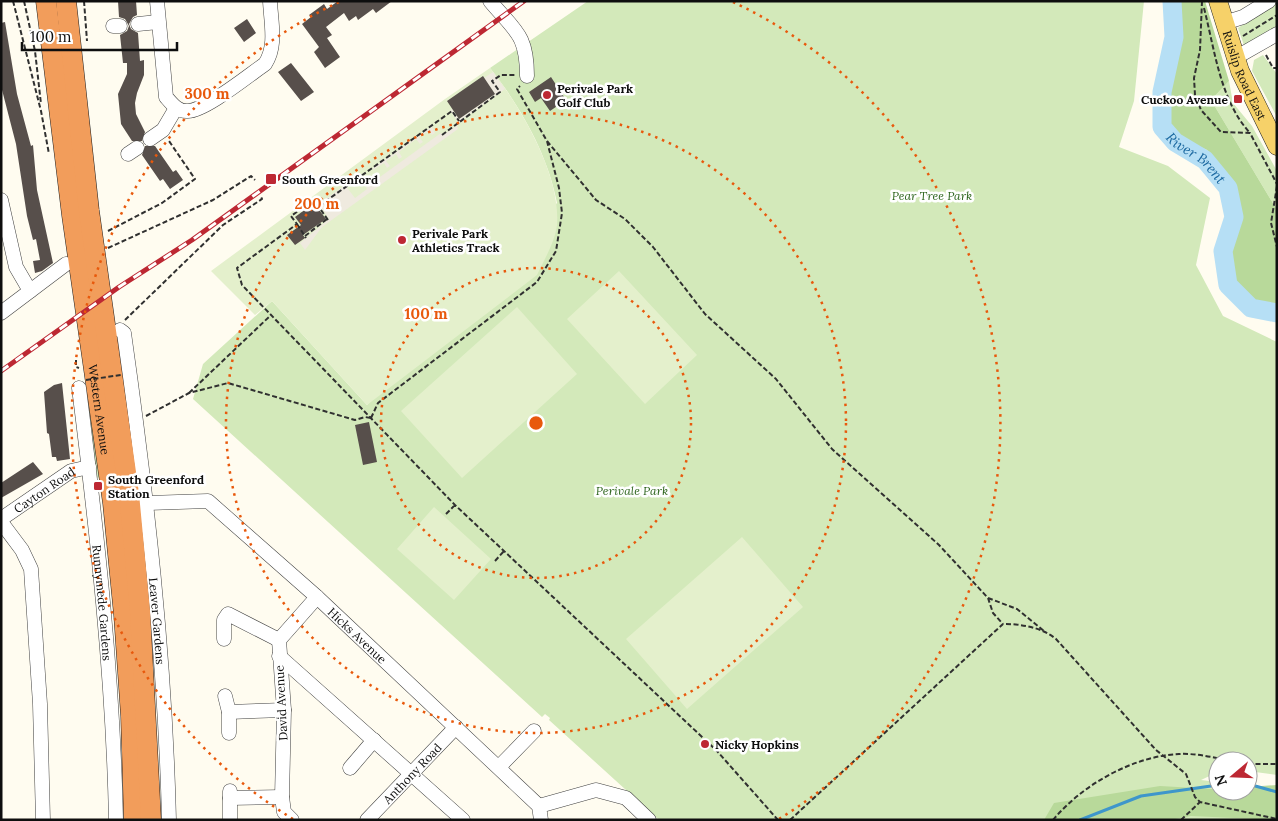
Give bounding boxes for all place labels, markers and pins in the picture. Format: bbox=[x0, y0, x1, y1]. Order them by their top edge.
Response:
place label: Perivale Park Golf Club bbox=[557, 81, 633, 110]
marker: Perivale Park Golf Club bbox=[541, 89, 553, 101]
place label: Cuckoo Avenue bbox=[1141, 92, 1229, 107]
marker: Cuckoo Avenue bbox=[1232, 93, 1244, 105]
marker: South Greenford bbox=[264, 172, 278, 186]
place label: South Greenford bbox=[282, 172, 378, 187]
place label: Perivale Park Athletics Track bbox=[412, 226, 500, 255]
marker: Perivale Park Athletics Track bbox=[396, 234, 408, 246]
centre of rings bbox=[527, 414, 545, 432]
place label: South Greenford Station bbox=[108, 472, 204, 501]
marker: South Greenford Station bbox=[92, 480, 104, 492]
place label: Nicky Hopkins bbox=[715, 737, 799, 752]
marker: Nicky Hopkins bbox=[699, 738, 711, 750]

